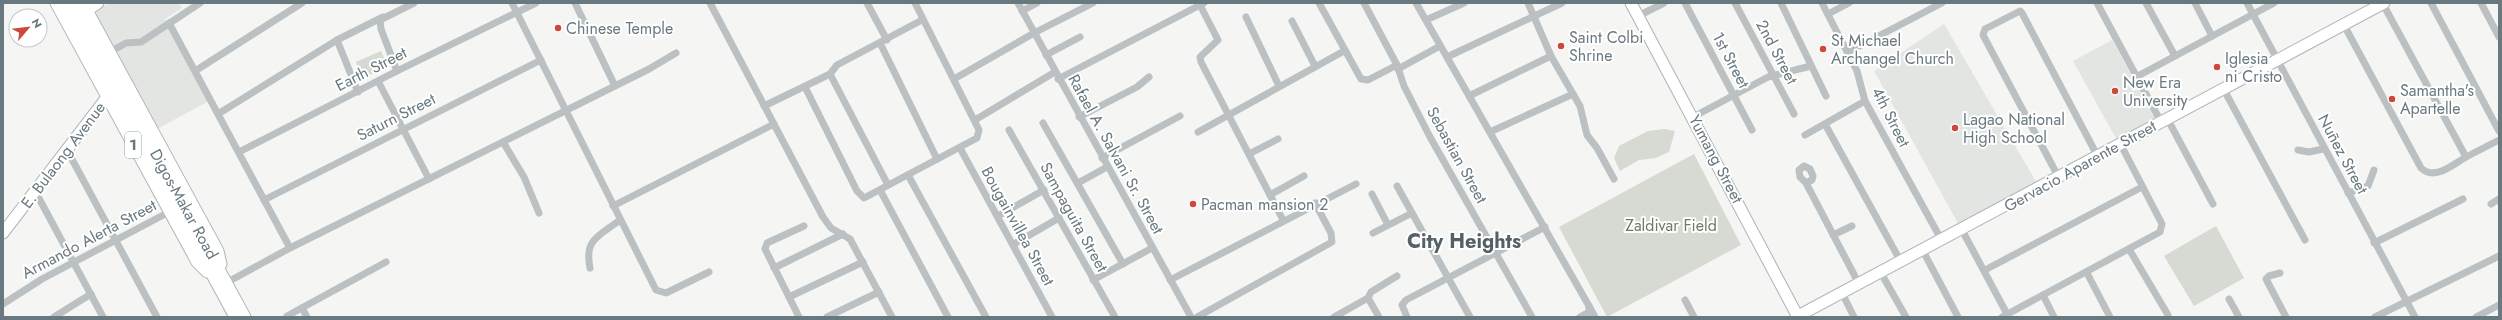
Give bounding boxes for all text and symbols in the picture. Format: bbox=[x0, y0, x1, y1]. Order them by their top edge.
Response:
north arrow bbox=[8, 8, 48, 48]
text: N bbox=[28, 16, 46, 31]
street label: 2nd Street bbox=[1751, 16, 1804, 88]
place label: Chinese Temple bbox=[566, 17, 673, 40]
marker: Chinese Temple bbox=[553, 23, 563, 33]
place label: Saint Colbi Shrine bbox=[1569, 26, 1643, 67]
street label: 1st Street bbox=[1707, 28, 1755, 92]
place label: St Michael Archangel Church bbox=[1831, 29, 1954, 70]
street label: Earth Street bbox=[331, 41, 411, 97]
marker: Saint Colbi Shrine bbox=[1556, 41, 1566, 51]
marker: St Michael Archangel Church bbox=[1818, 44, 1828, 54]
place label: Iglesia ni Cristo bbox=[2225, 47, 2282, 88]
marker: Iglesia ni Cristo bbox=[2212, 62, 2222, 72]
street label: Rafael A. Salvani Sr. Street bbox=[1062, 70, 1170, 238]
place label: New Era University bbox=[2123, 71, 2189, 112]
place label: Samantha's Apartelle bbox=[2400, 79, 2474, 120]
street label: 4th Street bbox=[1866, 83, 1916, 151]
marker: New Era University bbox=[2110, 86, 2120, 96]
street label: Saturn Street bbox=[353, 87, 439, 147]
marker: Samantha's Apartelle bbox=[2387, 94, 2397, 104]
street label: E. Bulaong Avenue bbox=[15, 97, 111, 213]
street label: Sebastian Street bbox=[1421, 102, 1493, 208]
place label: Lagao National High School bbox=[1963, 108, 2065, 149]
street label: Nuñez Street bbox=[2312, 110, 2374, 198]
street label: Yumang Street bbox=[1683, 111, 1749, 207]
street label: Gervacio Aparente Street bbox=[2000, 114, 2160, 218]
marker: Lagao National High School bbox=[1950, 123, 1960, 133]
road number: 1 bbox=[125, 132, 141, 158]
street label: Digos-Makar Road bbox=[144, 145, 224, 263]
street label: Sampaguita Street bbox=[1034, 158, 1114, 276]
street label: Bougainvillea Street bbox=[976, 162, 1060, 290]
place label: Pacman mansion 2 bbox=[1201, 193, 1328, 216]
street label: Armando Alerta Street bbox=[17, 194, 161, 284]
marker: Pacman mansion 2 bbox=[1188, 199, 1198, 209]
park label: Zaldivar Field bbox=[1625, 214, 1717, 237]
district label: City Heights bbox=[1407, 227, 1521, 256]

